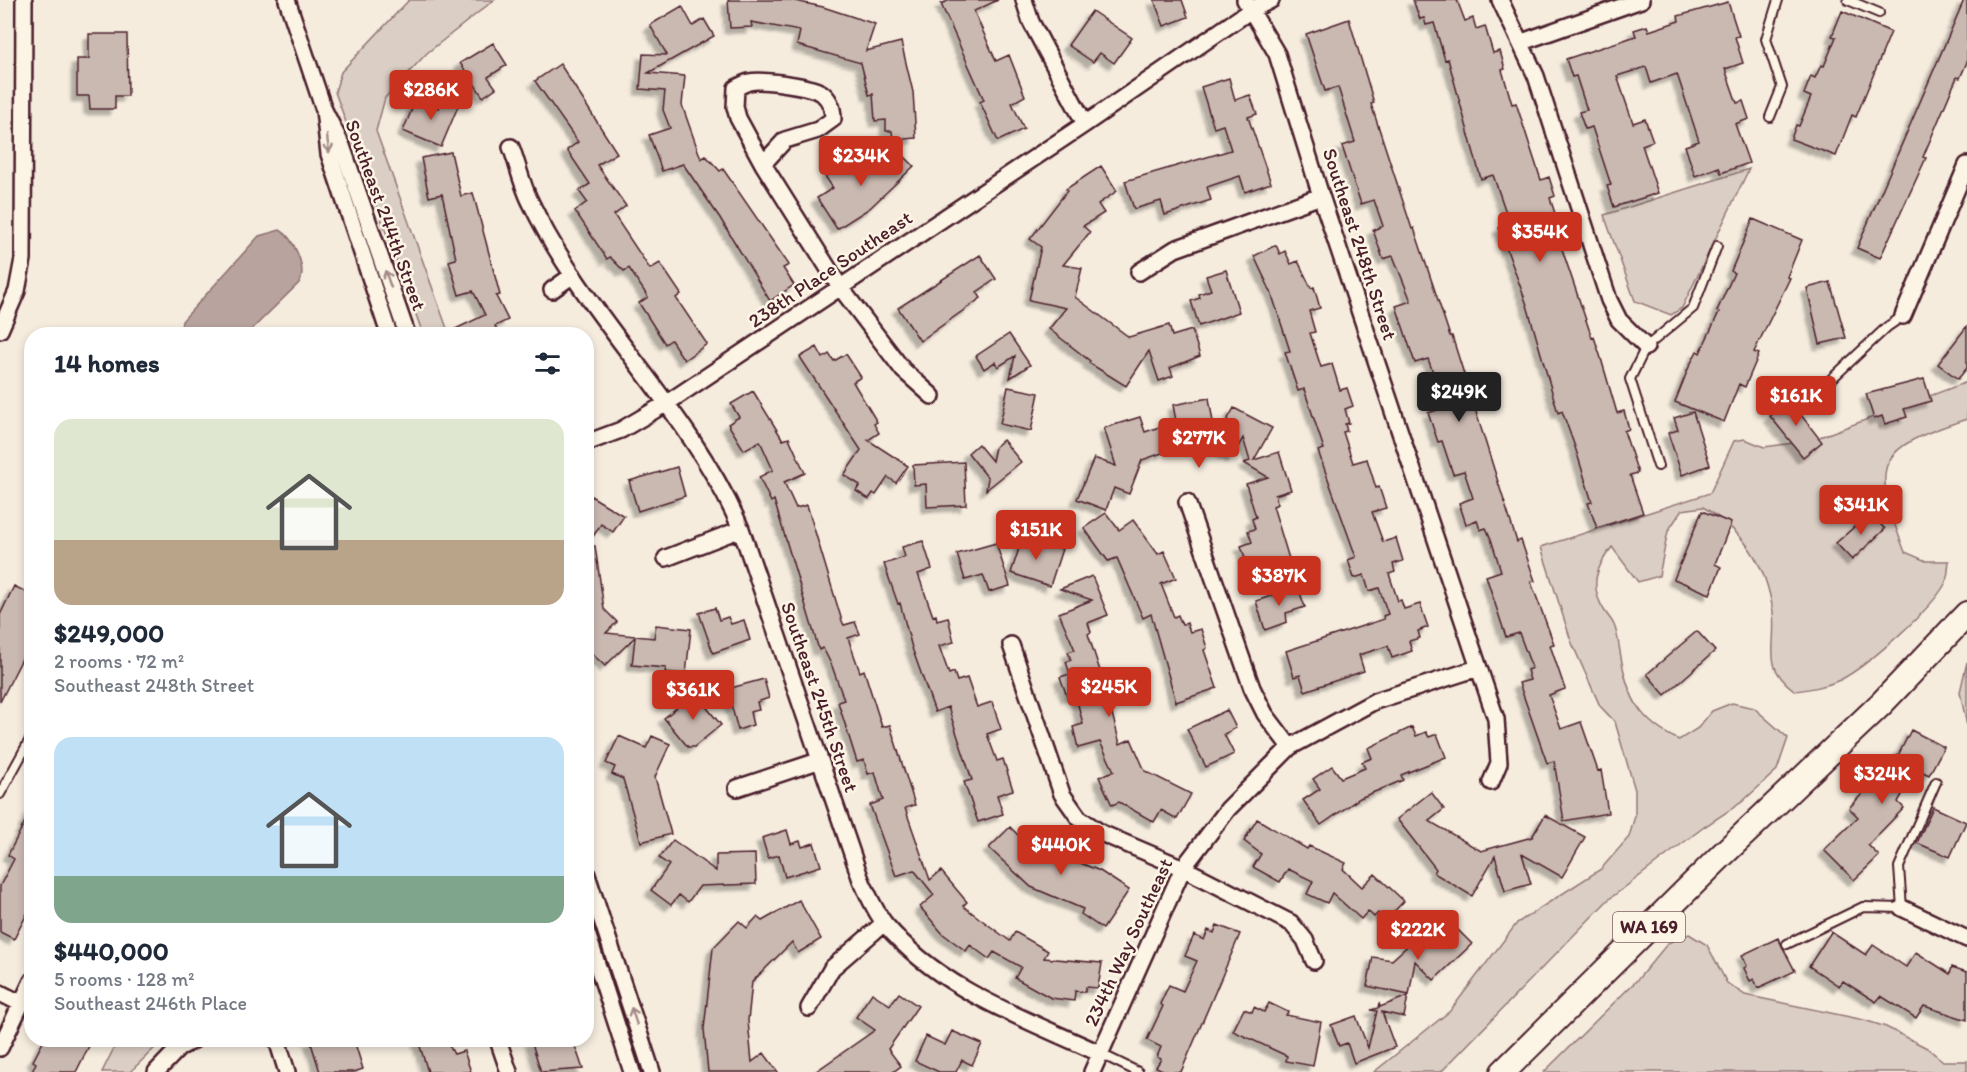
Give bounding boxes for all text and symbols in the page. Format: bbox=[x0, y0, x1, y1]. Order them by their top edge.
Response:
pin: $286K bbox=[389, 70, 473, 121]
text: $286K bbox=[404, 77, 458, 101]
street label: Southeast 244th Street bbox=[340, 116, 432, 314]
one-way arrow bbox=[322, 133, 333, 153]
pin: $234K bbox=[819, 136, 903, 187]
text: $234K bbox=[833, 143, 889, 167]
street label: Southeast 248th Street bbox=[1318, 145, 1402, 343]
street label: 238th Place Southeast bbox=[744, 205, 917, 333]
pin: $354K bbox=[1498, 212, 1582, 263]
text: $354K bbox=[1512, 219, 1568, 243]
one-way arrow bbox=[381, 270, 392, 289]
text: 14 homes bbox=[54, 347, 160, 379]
icon: filters bbox=[531, 347, 564, 380]
pin: $249K bbox=[1417, 372, 1501, 423]
pin: $161K bbox=[1754, 376, 1838, 427]
text: $249K bbox=[1431, 379, 1487, 403]
text: $161K bbox=[1770, 383, 1822, 407]
pin: $277K bbox=[1157, 418, 1241, 469]
text: $277K bbox=[1172, 425, 1226, 449]
icon: home bbox=[255, 458, 363, 566]
pin: $341K bbox=[1819, 485, 1903, 536]
text: $341K bbox=[1833, 492, 1889, 516]
pin: $151K bbox=[994, 510, 1078, 561]
text: $151K bbox=[1010, 517, 1062, 541]
pin: $387K bbox=[1237, 556, 1321, 607]
text: $387K bbox=[1252, 563, 1306, 587]
street label: Southeast 245th Street bbox=[776, 599, 864, 795]
text: $249,000 bbox=[54, 617, 164, 649]
text: 2 rooms · 72 m² bbox=[54, 649, 184, 673]
pin: $245K bbox=[1067, 667, 1151, 718]
pin: $361K bbox=[651, 670, 735, 721]
text: Southeast 248th Street bbox=[54, 673, 254, 697]
text: $245K bbox=[1081, 674, 1137, 698]
text: $361K bbox=[666, 677, 720, 701]
pin: $324K bbox=[1840, 754, 1924, 805]
text: $324K bbox=[1854, 761, 1910, 785]
icon: home bbox=[255, 776, 363, 884]
pin: $440K bbox=[1019, 825, 1103, 876]
text: $440K bbox=[1031, 832, 1091, 856]
street label: 234th Way Southeast bbox=[1079, 854, 1177, 1030]
pin: $222K bbox=[1376, 910, 1460, 961]
road number: WA 169 bbox=[1613, 912, 1685, 942]
text: $222K bbox=[1391, 917, 1445, 941]
text: $440,000 bbox=[54, 935, 169, 967]
text: 5 rooms · 128 m² bbox=[54, 967, 195, 991]
text: Southeast 246th Place bbox=[54, 991, 247, 1015]
one-way arrow bbox=[628, 1007, 639, 1026]

